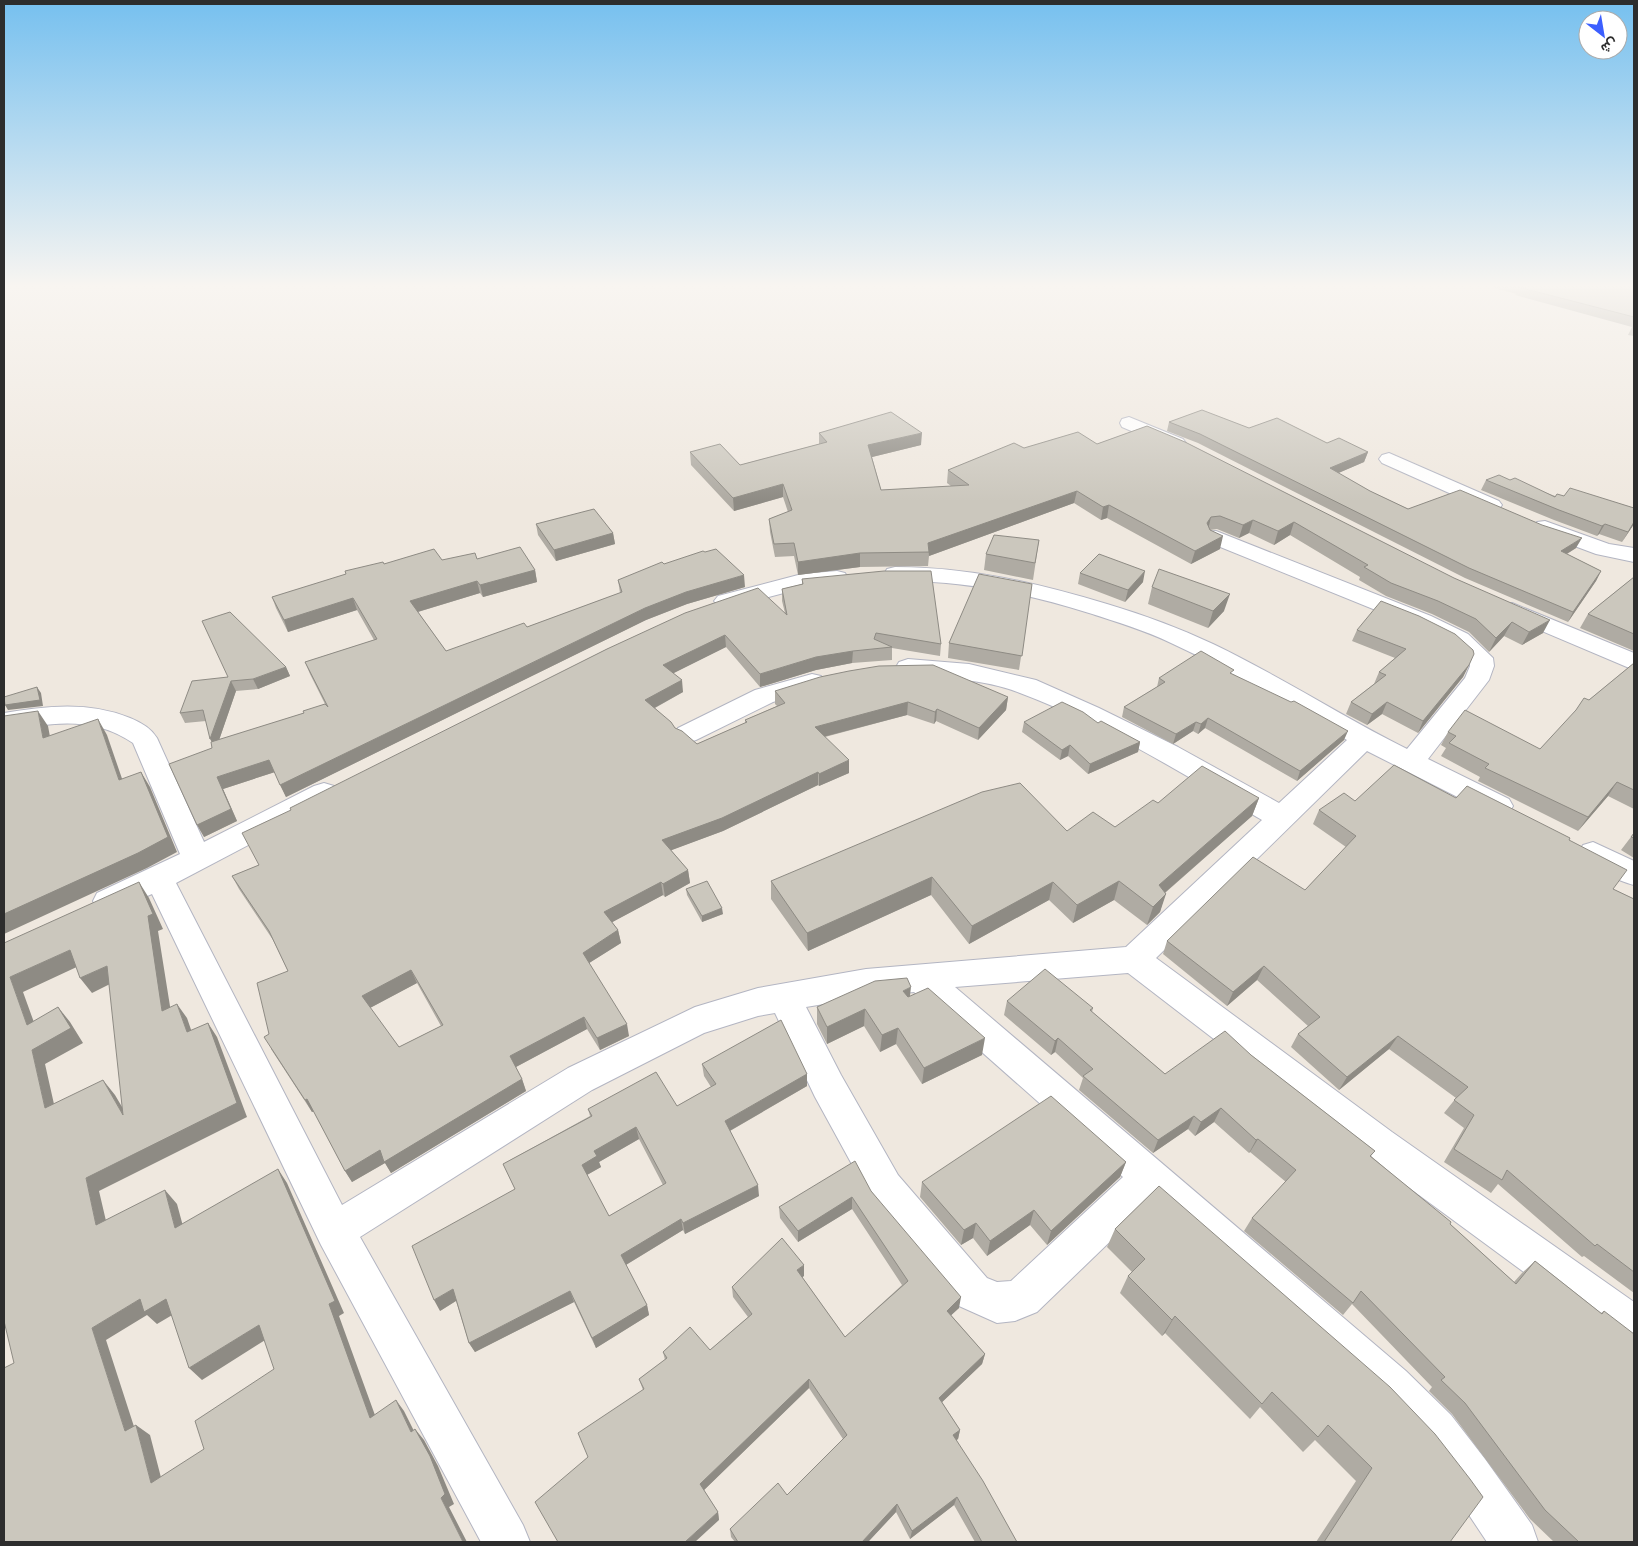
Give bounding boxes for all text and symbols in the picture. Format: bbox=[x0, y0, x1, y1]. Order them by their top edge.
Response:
north arrow bbox=[1578, 10, 1628, 60]
text: ش bbox=[1598, 34, 1622, 58]

